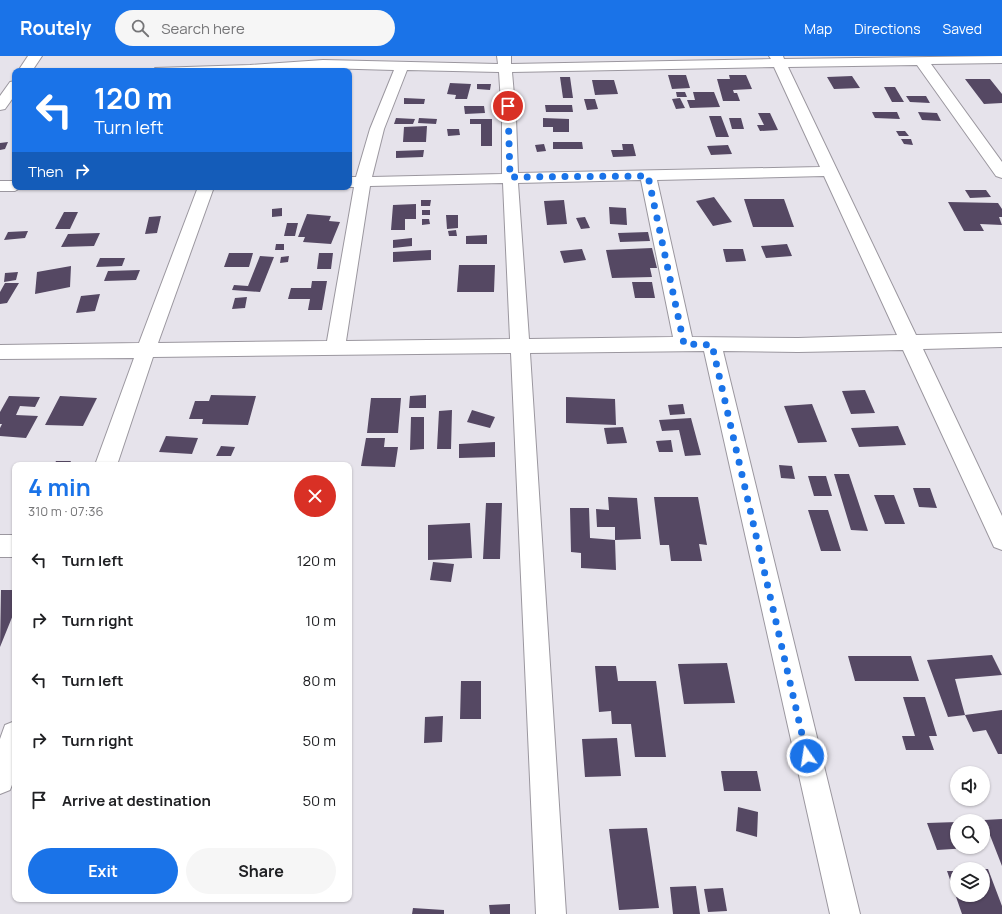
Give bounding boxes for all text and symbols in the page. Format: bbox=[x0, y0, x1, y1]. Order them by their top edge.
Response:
search box bbox=[115, 10, 395, 46]
text: Routely bbox=[20, 15, 91, 41]
icon: search bbox=[129, 17, 151, 39]
text: Search here bbox=[161, 18, 245, 39]
text: Map bbox=[804, 19, 832, 38]
text: Directions bbox=[854, 19, 921, 38]
text: Saved bbox=[943, 19, 982, 38]
text: 120 m bbox=[94, 79, 172, 117]
icon: left bbox=[28, 84, 80, 136]
pin bbox=[491, 89, 525, 123]
icon: arrive bbox=[497, 95, 519, 117]
text: Turn left bbox=[94, 115, 164, 139]
icon: right bbox=[71, 160, 93, 182]
text: Then bbox=[28, 161, 63, 182]
text: 4 min bbox=[28, 470, 91, 503]
button: close bbox=[294, 475, 336, 517]
text: 310 m · 07:36 bbox=[28, 502, 104, 520]
icon: left bbox=[28, 549, 50, 571]
text: Turn left bbox=[62, 550, 124, 571]
text: 120 m bbox=[297, 550, 336, 571]
icon: right bbox=[28, 609, 50, 631]
text: Turn right bbox=[62, 610, 133, 631]
text: 10 m bbox=[305, 610, 336, 631]
icon: left bbox=[28, 669, 50, 691]
text: Turn left bbox=[62, 670, 124, 691]
text: 80 m bbox=[302, 670, 336, 691]
icon: right bbox=[28, 729, 50, 751]
text: Turn right bbox=[62, 730, 133, 751]
text: 50 m bbox=[302, 730, 336, 751]
position arrow bbox=[786, 735, 828, 777]
map controls bbox=[950, 766, 990, 902]
button: sound bbox=[950, 766, 990, 806]
icon: arrive bbox=[28, 789, 50, 811]
text: Arrive at destination bbox=[62, 790, 211, 811]
text: 50 m bbox=[302, 790, 336, 811]
button: search bbox=[950, 814, 990, 854]
button: Exit bbox=[28, 848, 178, 894]
button: Share bbox=[186, 848, 336, 894]
button: layers bbox=[950, 862, 990, 902]

